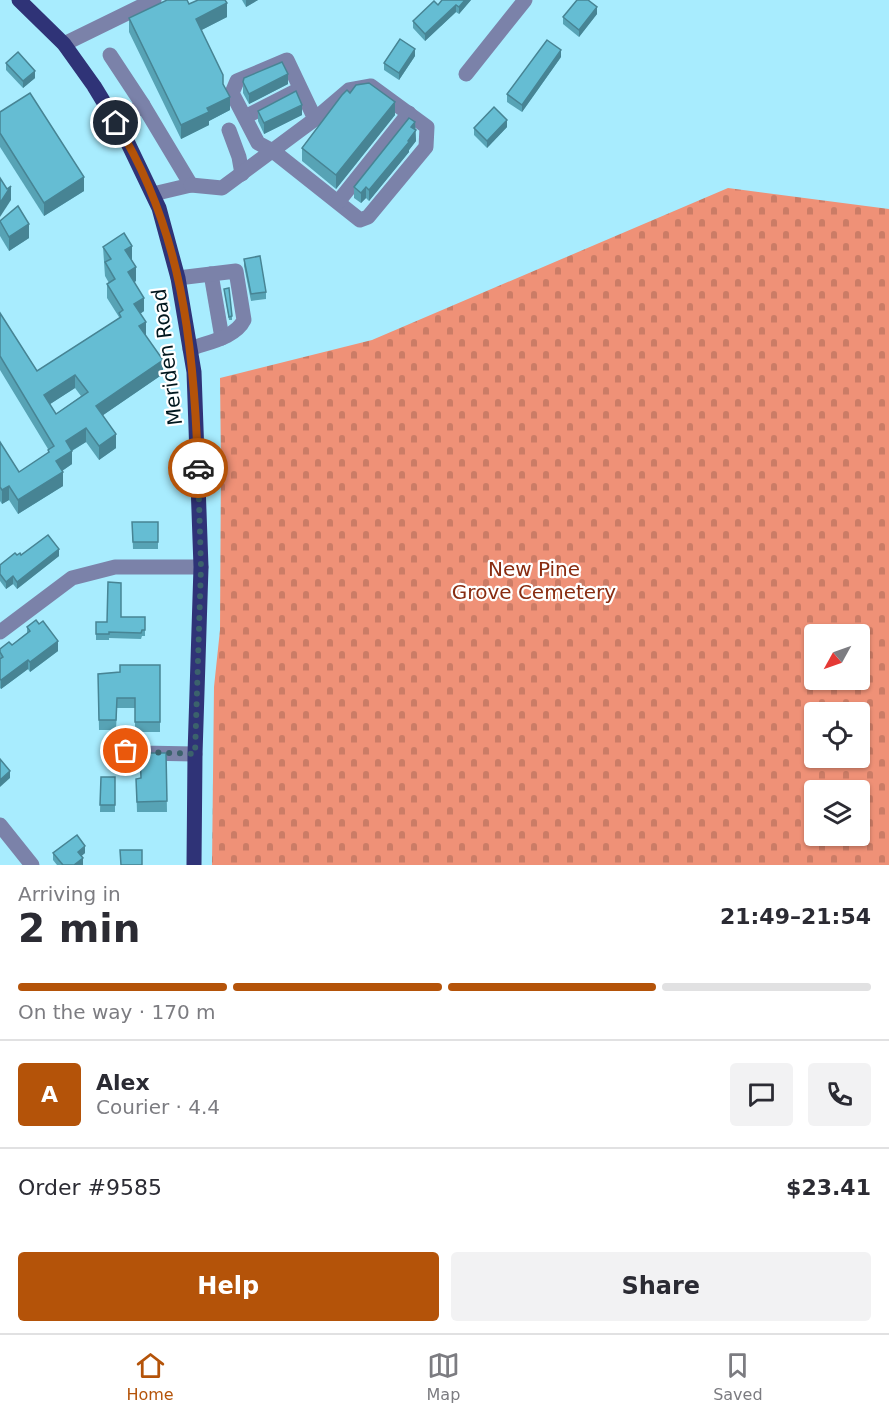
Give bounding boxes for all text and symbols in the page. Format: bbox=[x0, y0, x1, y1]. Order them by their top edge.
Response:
pin bbox=[90, 97, 141, 148]
icon: home bbox=[99, 106, 132, 139]
street label: Meriden Road bbox=[147, 287, 187, 427]
courier bbox=[168, 438, 228, 498]
icon: car bbox=[182, 452, 215, 485]
park label: New Pine Grove Cemetery bbox=[452, 557, 616, 604]
north arrow bbox=[804, 624, 870, 690]
map controls bbox=[804, 624, 870, 846]
button: locate bbox=[804, 702, 870, 768]
pin bbox=[100, 725, 151, 776]
icon: bag bbox=[109, 734, 142, 767]
button: layers bbox=[804, 780, 870, 846]
text: Arriving in bbox=[18, 882, 121, 906]
text: 21:49–21:54 bbox=[720, 904, 871, 929]
text: 2 min bbox=[18, 906, 140, 951]
text: On the way · 170 m bbox=[18, 1000, 216, 1024]
button: chat bbox=[730, 1063, 793, 1126]
button: phone bbox=[808, 1063, 871, 1126]
text: Alex bbox=[96, 1070, 150, 1095]
text: A bbox=[41, 1082, 58, 1107]
text: Courier · 4.4 bbox=[96, 1095, 220, 1119]
text: Order #9585 bbox=[18, 1175, 162, 1200]
text: $23.41 bbox=[786, 1175, 871, 1200]
button: Help bbox=[18, 1252, 439, 1321]
button: Share bbox=[451, 1252, 871, 1321]
tab: Home bbox=[126, 1349, 174, 1404]
tab: Map bbox=[427, 1349, 460, 1404]
tab: Saved bbox=[713, 1349, 763, 1404]

